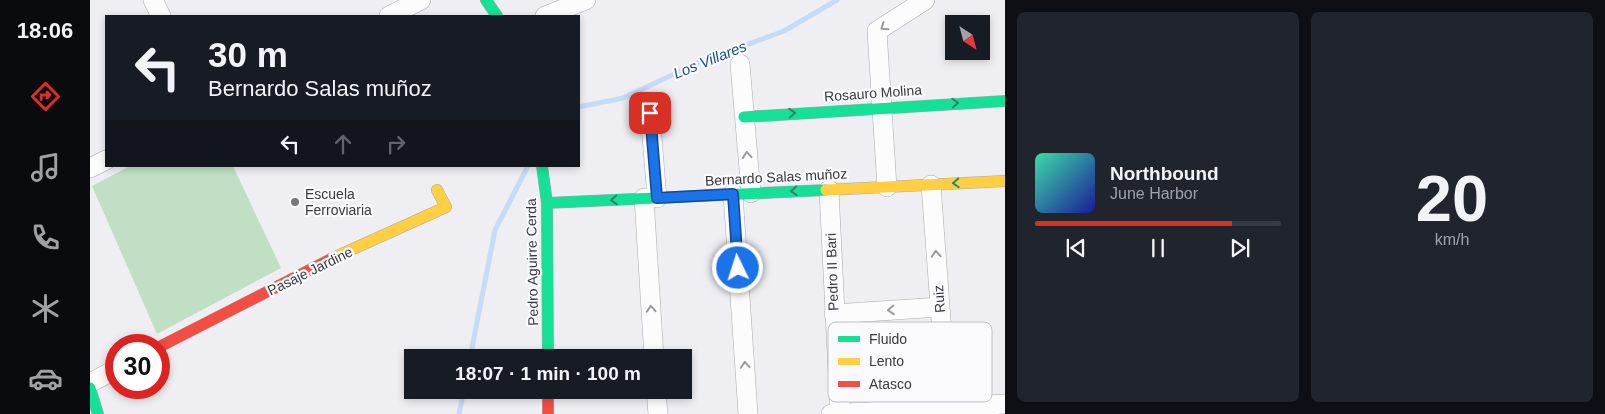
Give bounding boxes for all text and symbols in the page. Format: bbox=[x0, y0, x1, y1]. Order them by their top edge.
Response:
north arrow bbox=[945, 15, 990, 60]
map controls bbox=[945, 15, 990, 60]
text: 18:06 bbox=[17, 18, 73, 43]
one-way arrow bbox=[880, 21, 890, 30]
icon: left bbox=[125, 35, 190, 100]
text: 30 m bbox=[208, 35, 288, 74]
water label: Los Villares bbox=[671, 37, 749, 82]
text: Bernardo Salas muñoz bbox=[208, 76, 432, 101]
icon: directions bbox=[28, 79, 63, 114]
street label: Rosauro Molina bbox=[824, 82, 923, 104]
pin bbox=[629, 92, 671, 134]
one-way arrow bbox=[951, 98, 959, 109]
icon: arrive bbox=[636, 99, 664, 127]
one-way arrow bbox=[789, 108, 797, 119]
icon: left bbox=[276, 130, 304, 158]
icon: ahead bbox=[329, 130, 357, 158]
icon: right bbox=[382, 130, 410, 158]
icon: music bbox=[28, 150, 63, 185]
one-way arrow bbox=[742, 151, 753, 159]
text: 20 bbox=[1416, 162, 1488, 235]
text: Northbound bbox=[1110, 163, 1219, 184]
street label: Bernardo Salas muñoz bbox=[704, 165, 848, 189]
one-way arrow bbox=[952, 178, 960, 189]
text: June Harbor bbox=[1110, 185, 1198, 202]
place label: Escuela Ferroviaria bbox=[305, 186, 372, 218]
one-way arrow bbox=[790, 186, 798, 197]
one-way arrow bbox=[610, 194, 618, 205]
marker: Escuela Ferroviaria bbox=[289, 196, 301, 208]
street label: Pedro Aguirre Cerda bbox=[523, 198, 541, 326]
icon: phone bbox=[28, 220, 63, 255]
text: km/h bbox=[1435, 231, 1469, 248]
street label: Pedro II Bari bbox=[823, 233, 841, 311]
icon: previous bbox=[1062, 234, 1090, 262]
icon: pause bbox=[1144, 234, 1172, 262]
icon: next bbox=[1226, 234, 1254, 262]
position arrow bbox=[711, 241, 763, 293]
street label: Pasaje Jardine bbox=[265, 243, 355, 298]
one-way arrow bbox=[931, 250, 942, 258]
street label: Ruiz bbox=[930, 284, 948, 314]
icon: climate bbox=[28, 291, 63, 326]
one-way arrow bbox=[645, 305, 656, 313]
one-way arrow bbox=[887, 305, 895, 316]
legend bbox=[828, 322, 992, 402]
text: Fluido bbox=[869, 331, 907, 347]
speed limit sign: 30 bbox=[105, 334, 170, 399]
text: Lento bbox=[869, 353, 904, 369]
icon: car bbox=[28, 361, 63, 396]
one-way arrow bbox=[739, 361, 750, 369]
text: 18:07 · 1 min · 100 m bbox=[455, 363, 641, 384]
text: Atasco bbox=[869, 376, 912, 392]

